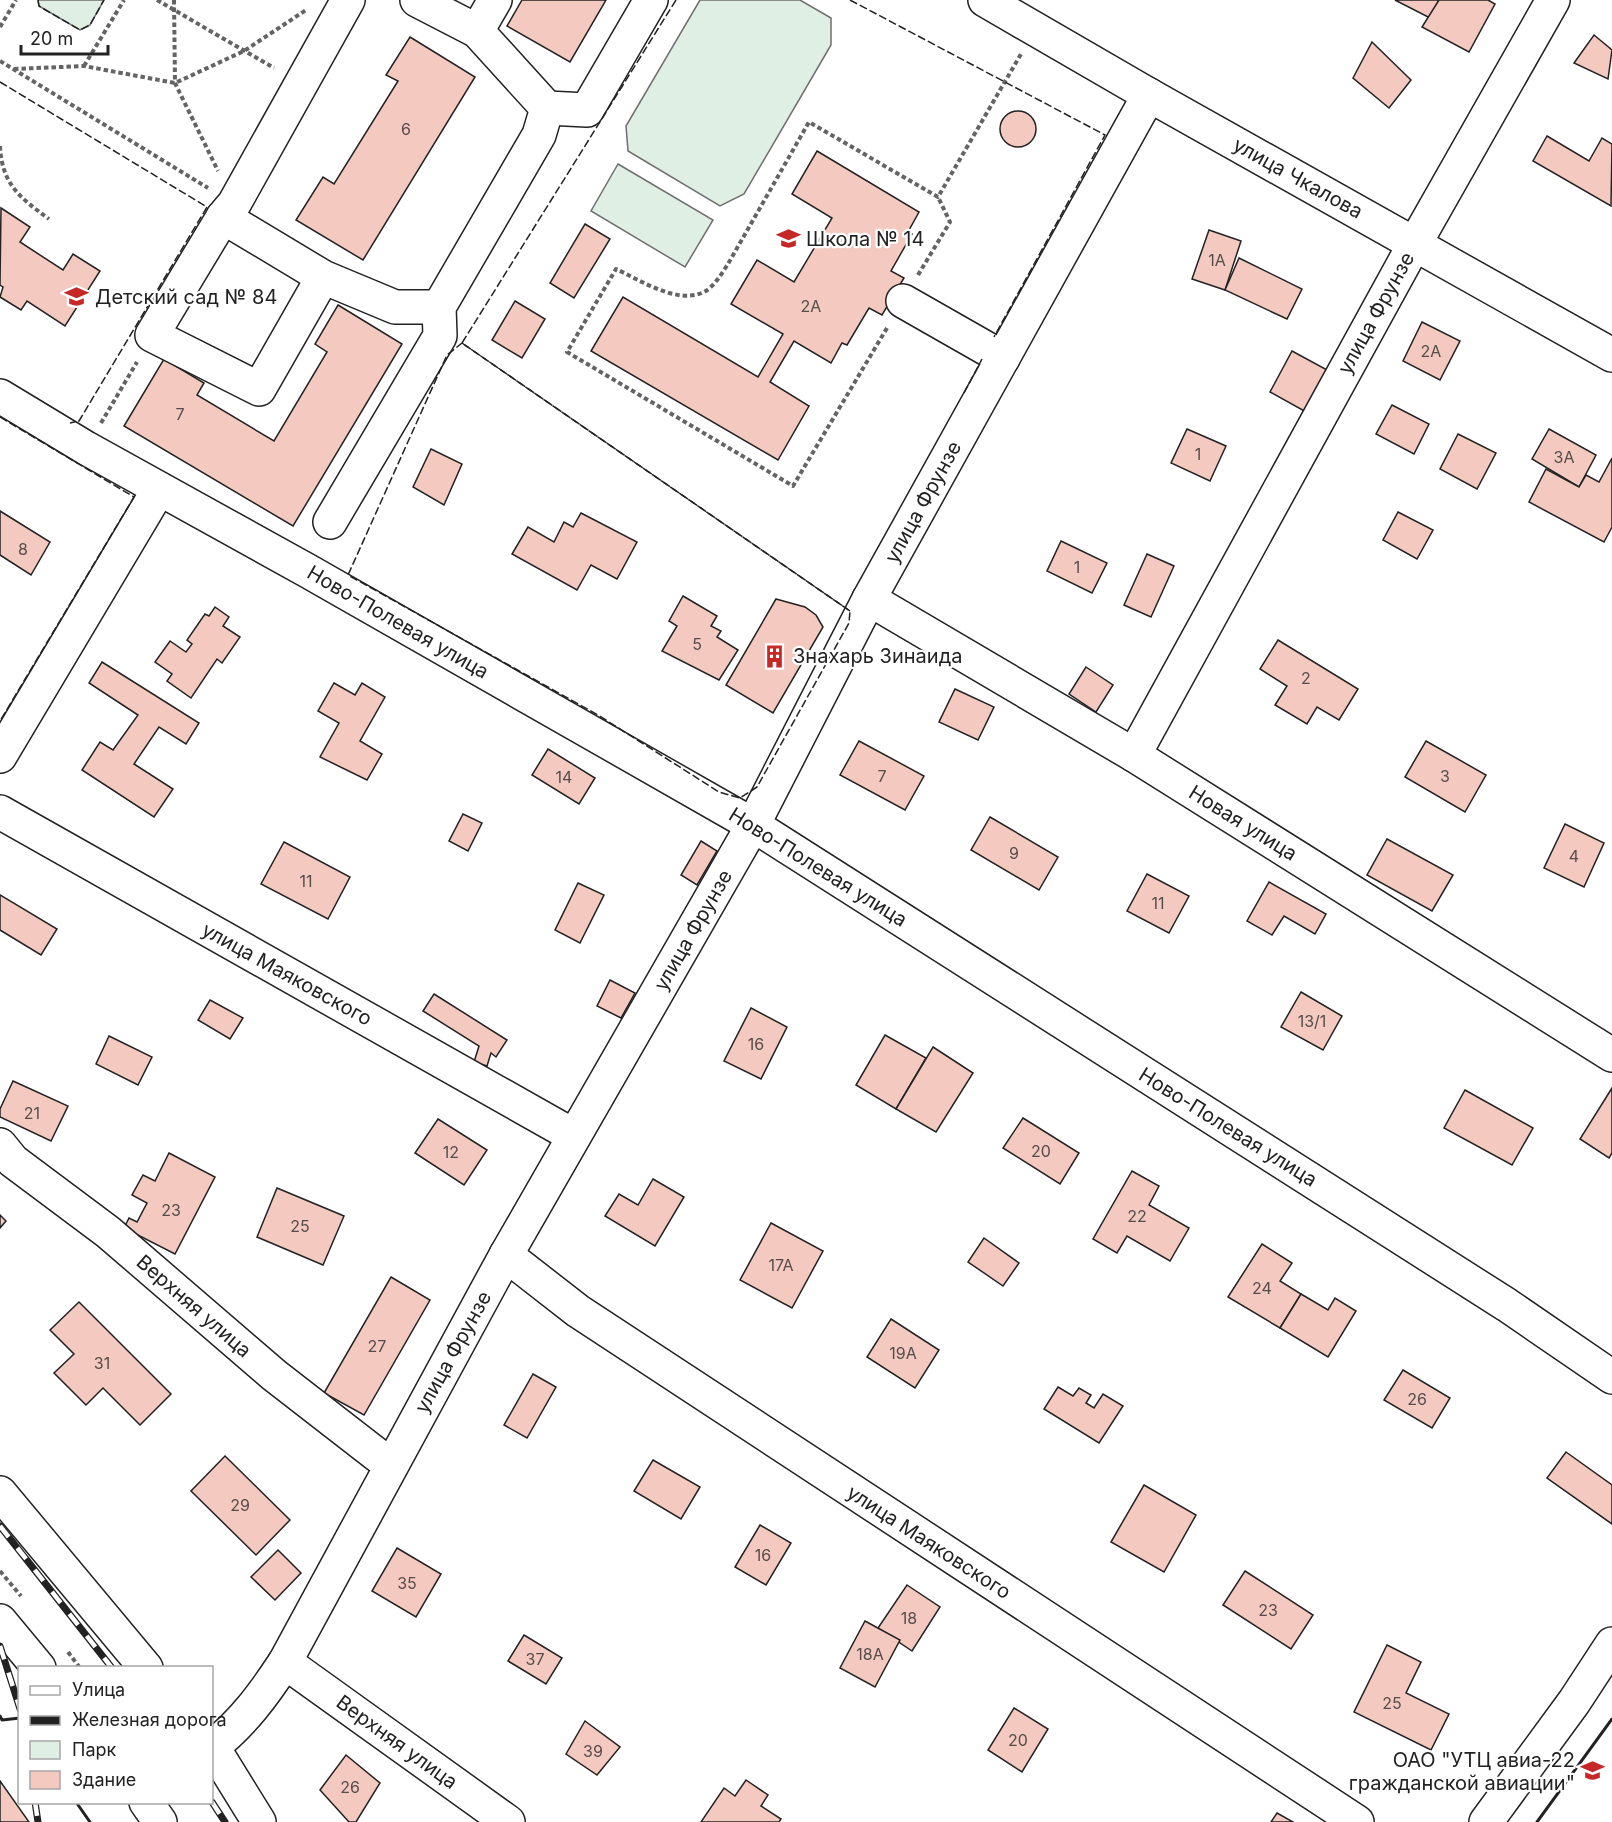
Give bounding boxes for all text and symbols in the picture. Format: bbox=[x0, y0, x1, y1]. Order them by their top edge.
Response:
scale bar bbox=[21, 18, 108, 56]
text: 20 m bbox=[30, 28, 73, 49]
house number: 6 bbox=[401, 119, 411, 139]
street label: улица Чкалова bbox=[1229, 132, 1367, 224]
school or university icon: Школа № 14 bbox=[775, 226, 801, 252]
place label: Школа № 14 bbox=[806, 227, 924, 251]
street label: улица Фрунзе bbox=[1333, 248, 1419, 378]
house number: 1А bbox=[1208, 250, 1226, 270]
school or university icon: Детский сад № 84 bbox=[64, 284, 90, 310]
place label: Детский сад № 84 bbox=[95, 285, 277, 309]
house number: 2А bbox=[801, 296, 821, 316]
house number: 2А bbox=[1421, 341, 1441, 361]
house number: 7 bbox=[175, 404, 185, 424]
street label: улица Фрунзе bbox=[880, 437, 966, 567]
house number: 1 bbox=[1195, 444, 1201, 464]
house number: 3А bbox=[1554, 447, 1574, 467]
house number: 8 bbox=[18, 539, 28, 559]
house number: 1 bbox=[1074, 557, 1080, 577]
street label: Ново-Полевая улица bbox=[303, 560, 493, 684]
house number: 5 bbox=[692, 634, 702, 654]
building icon: Знахарь Зинаида bbox=[762, 643, 788, 669]
place label: Знахарь Зинаида bbox=[793, 644, 962, 668]
house number: 2 bbox=[1301, 668, 1311, 688]
house number: 7 bbox=[877, 766, 887, 786]
house number: 3 bbox=[1440, 766, 1450, 786]
house number: 14 bbox=[556, 767, 572, 787]
street label: Новая улица bbox=[1185, 780, 1301, 866]
street label: Ново-Полевая улица bbox=[725, 802, 911, 932]
house number: 9 bbox=[1009, 843, 1019, 863]
house number: 4 bbox=[1569, 846, 1579, 866]
street label: улица Фрунзе bbox=[649, 865, 737, 995]
house number: 11 bbox=[299, 871, 313, 891]
house number: 11 bbox=[1151, 893, 1165, 913]
street label: улица Маяковского bbox=[198, 917, 376, 1031]
house number: 13/1 bbox=[1298, 1011, 1326, 1031]
house number: 16 bbox=[748, 1034, 764, 1054]
street label: Ново-Полевая улица bbox=[1135, 1062, 1321, 1192]
house number: 21 bbox=[24, 1103, 40, 1123]
house number: 20 bbox=[1031, 1141, 1051, 1161]
house number: 12 bbox=[443, 1142, 459, 1162]
house number: 23 bbox=[161, 1200, 181, 1220]
house number: 22 bbox=[1127, 1206, 1147, 1226]
house number: 25 bbox=[290, 1216, 310, 1236]
street label: Верхняя улица bbox=[132, 1250, 256, 1362]
house number: 17А bbox=[769, 1255, 793, 1275]
house number: 24 bbox=[1252, 1278, 1272, 1298]
street label: улица Фрунзе bbox=[410, 1287, 496, 1417]
house number: 27 bbox=[368, 1336, 386, 1356]
house number: 19А bbox=[889, 1343, 917, 1363]
house number: 31 bbox=[94, 1353, 110, 1373]
house number: 26 bbox=[1407, 1389, 1427, 1409]
street label: улица Маяковского bbox=[842, 1480, 1016, 1604]
house number: 29 bbox=[230, 1495, 250, 1515]
house number: 16 bbox=[755, 1545, 771, 1565]
house number: 35 bbox=[397, 1573, 417, 1593]
house number: 23 bbox=[1258, 1600, 1278, 1620]
house number: 18 bbox=[901, 1608, 917, 1628]
house number: 18А bbox=[856, 1644, 884, 1664]
house number: 37 bbox=[526, 1649, 544, 1669]
legend bbox=[18, 1666, 213, 1804]
text: Улица bbox=[72, 1679, 125, 1700]
street label: Верхняя улица bbox=[332, 1690, 462, 1794]
house number: 25 bbox=[1382, 1693, 1402, 1713]
text: Железная дорога bbox=[72, 1709, 227, 1730]
house number: 20 bbox=[1008, 1730, 1028, 1750]
text: Парк bbox=[72, 1739, 117, 1760]
house number: 39 bbox=[583, 1741, 603, 1761]
place label: ОАО "УТЦ авиа-22 гражданской авиации" bbox=[1349, 1748, 1575, 1795]
school or university icon: ОАО "УТЦ авиа-22 гражданской авиации" bbox=[1580, 1758, 1606, 1784]
text: Здание bbox=[72, 1769, 136, 1790]
house number: 26 bbox=[340, 1777, 360, 1797]

